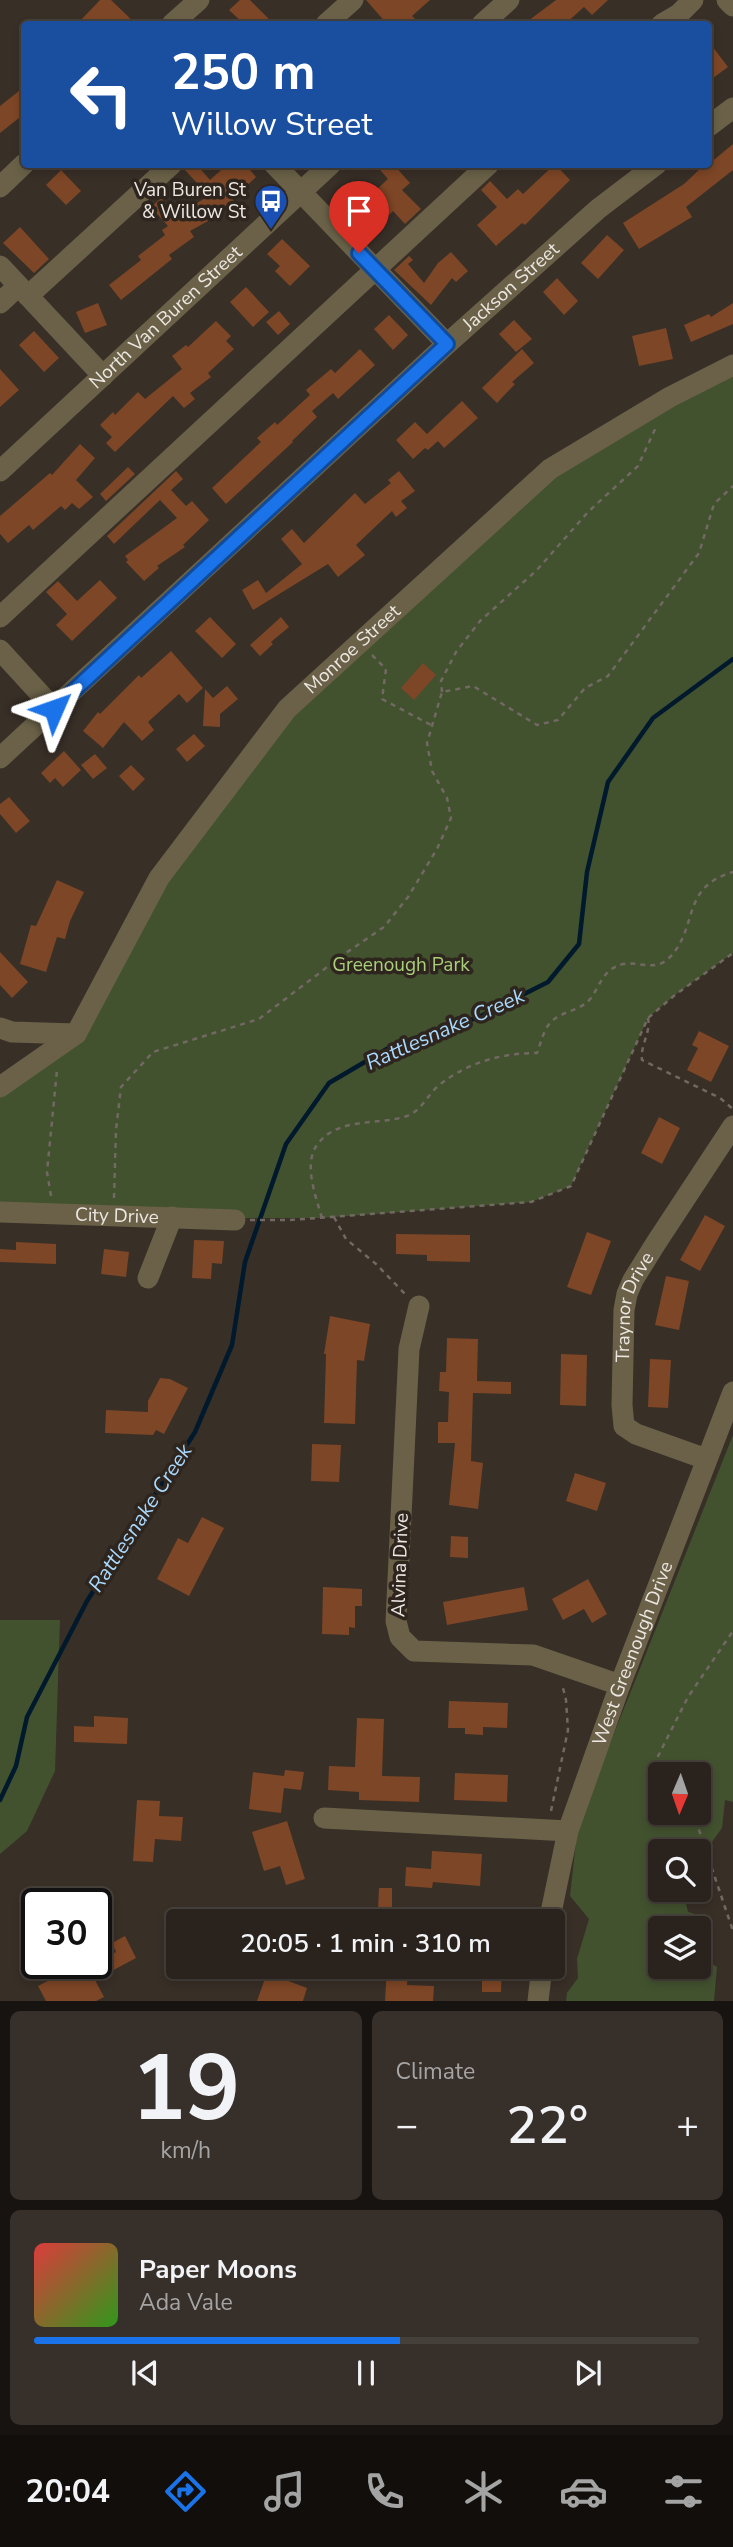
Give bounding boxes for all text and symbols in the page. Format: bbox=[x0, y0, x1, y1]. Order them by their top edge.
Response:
text: 250 m bbox=[171, 39, 315, 106]
icon: left bbox=[56, 49, 147, 140]
text: Willow Street bbox=[171, 103, 372, 146]
place label: Van Buren St & Willow St bbox=[133, 177, 246, 225]
pin bbox=[329, 181, 389, 253]
bus stop icon: Van Buren St & Willow St bbox=[252, 182, 290, 231]
icon: arrive bbox=[340, 192, 378, 230]
street label: Jackson Street bbox=[456, 236, 565, 338]
street label: North Van Buren Street bbox=[84, 240, 248, 395]
street label: Monroe Street bbox=[299, 598, 406, 700]
position arrow bbox=[17, 672, 91, 746]
park label: Greenough Park bbox=[332, 952, 470, 978]
water label: Rattlesnake Creek bbox=[361, 981, 529, 1077]
street label: City Drive bbox=[75, 1202, 159, 1230]
street label: Traynor Drive bbox=[610, 1247, 660, 1362]
water label: Rattlesnake Creek bbox=[82, 1438, 199, 1597]
street label: Alvina Drive bbox=[385, 1512, 415, 1618]
street label: West Greenough Drive bbox=[586, 1557, 680, 1749]
north arrow bbox=[648, 1762, 710, 1825]
map controls bbox=[648, 1762, 711, 1979]
button: search bbox=[648, 1839, 711, 1902]
speed limit sign: 30 bbox=[21, 1888, 112, 1979]
button: layers bbox=[648, 1916, 711, 1979]
text: 20:05 · 1 min · 310 m bbox=[240, 1926, 491, 1961]
text: 19 bbox=[131, 2027, 240, 2151]
text: Climate bbox=[396, 2056, 475, 2087]
text: 22° bbox=[506, 2090, 588, 2161]
text: − bbox=[396, 2100, 418, 2151]
text: + bbox=[676, 2100, 699, 2151]
text: km/h bbox=[160, 2135, 211, 2166]
text: Paper Moons bbox=[139, 2252, 297, 2287]
text: Ada Vale bbox=[139, 2287, 233, 2318]
icon: previous bbox=[126, 2354, 164, 2392]
icon: pause bbox=[347, 2354, 385, 2392]
icon: next bbox=[569, 2354, 607, 2392]
icon: directions bbox=[161, 2467, 210, 2516]
icon: music bbox=[260, 2467, 309, 2516]
icon: phone bbox=[360, 2467, 409, 2516]
icon: climate bbox=[459, 2467, 508, 2516]
icon: car bbox=[559, 2467, 608, 2516]
icon: filters bbox=[659, 2467, 708, 2516]
text: 20:04 bbox=[25, 2470, 110, 2513]

